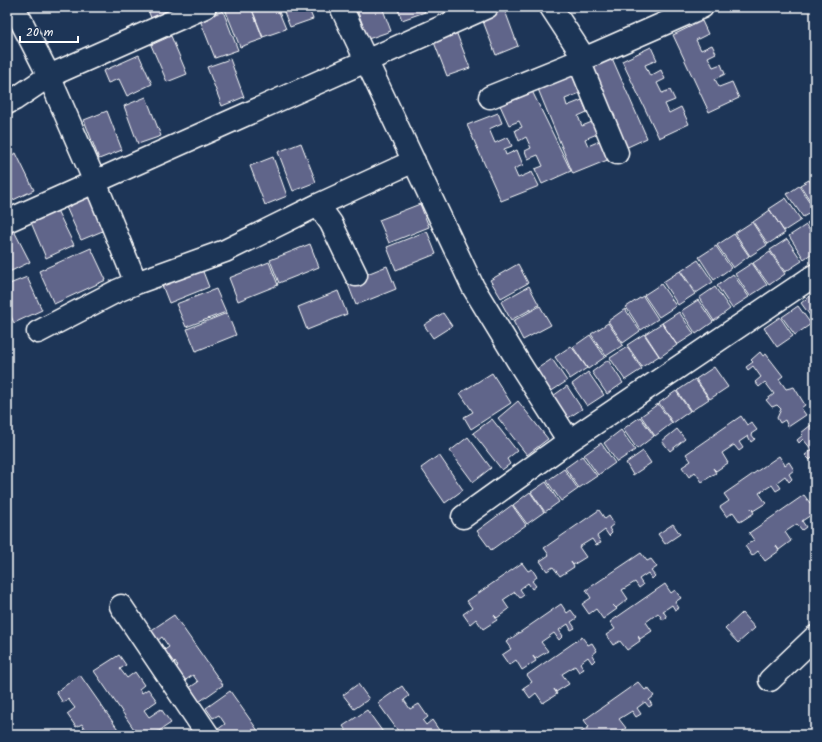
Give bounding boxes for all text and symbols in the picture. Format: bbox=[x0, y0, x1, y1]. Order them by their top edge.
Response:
scale bar bbox=[20, 18, 78, 44]
text: 20 m bbox=[26, 23, 54, 42]

